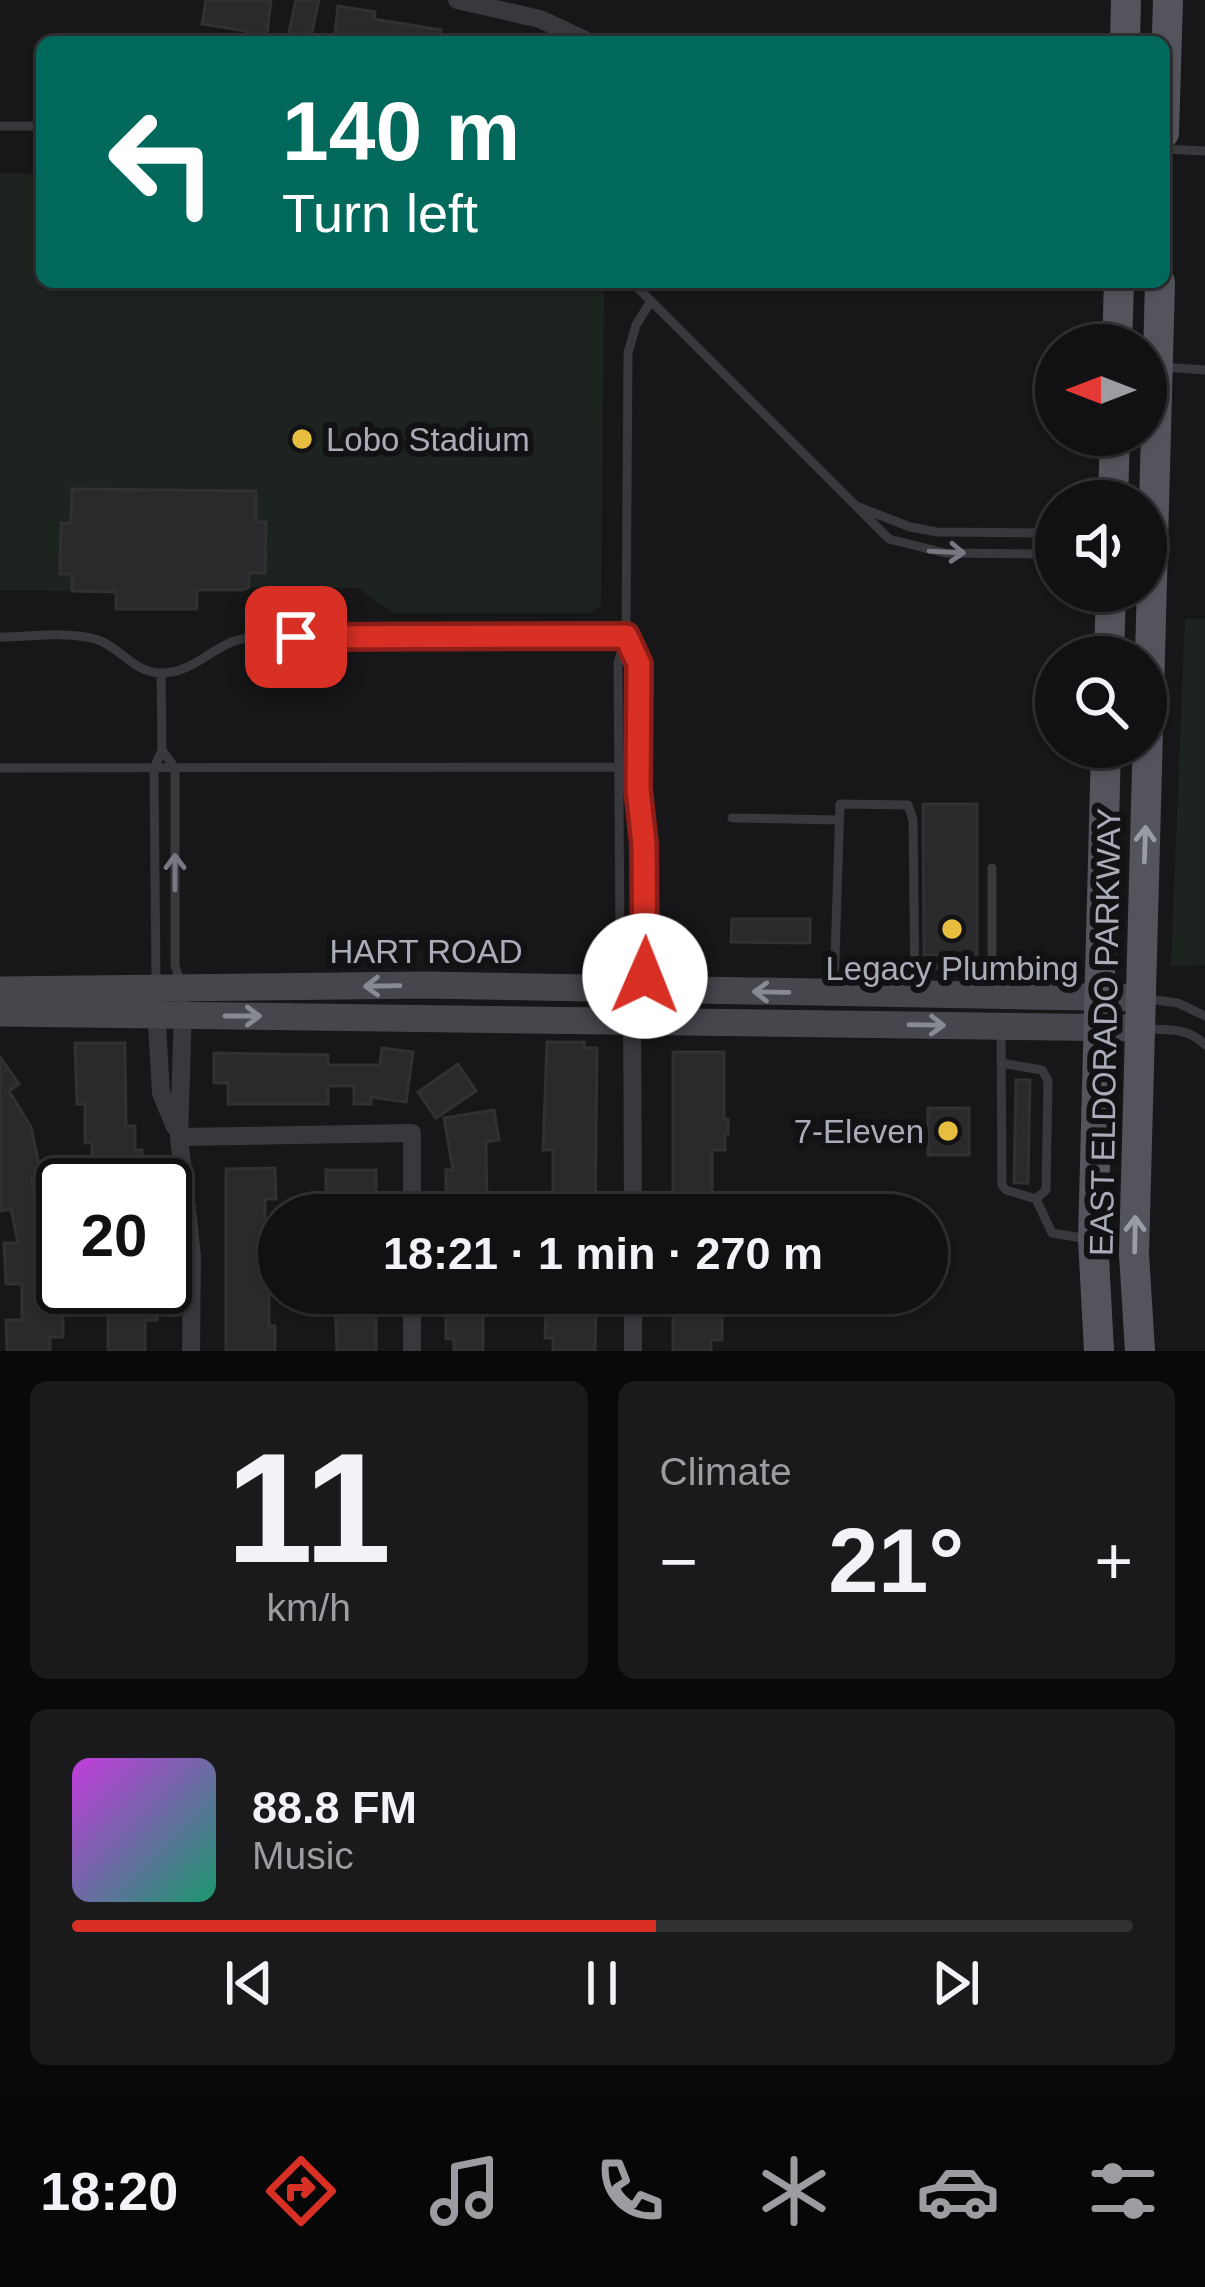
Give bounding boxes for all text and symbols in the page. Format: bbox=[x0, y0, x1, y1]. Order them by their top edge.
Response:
icon: left bbox=[84, 84, 240, 240]
text: 140 m bbox=[282, 84, 520, 178]
text: Turn left bbox=[282, 183, 478, 243]
north arrow bbox=[1035, 324, 1167, 456]
map controls bbox=[1035, 324, 1167, 768]
place label: Lobo Stadium bbox=[326, 421, 530, 458]
marker: Lobo Stadium bbox=[289, 426, 315, 452]
button: sound bbox=[1035, 480, 1167, 612]
one-way arrow bbox=[927, 541, 966, 564]
pin bbox=[245, 586, 347, 688]
icon: arrive bbox=[263, 604, 329, 670]
button: search bbox=[1035, 636, 1167, 768]
street label: EAST ELDORADO PARKWAY bbox=[1083, 808, 1127, 1256]
one-way arrow bbox=[1133, 825, 1156, 864]
one-way arrow bbox=[164, 853, 186, 892]
position arrow bbox=[582, 913, 708, 1039]
marker: Legacy Plumbing bbox=[939, 916, 965, 942]
street label: HART ROAD bbox=[329, 933, 523, 970]
place label: Legacy Plumbing bbox=[825, 950, 1079, 987]
one-way arrow bbox=[363, 974, 402, 997]
one-way arrow bbox=[752, 981, 791, 1003]
one-way arrow bbox=[223, 1005, 262, 1027]
one-way arrow bbox=[907, 1013, 946, 1036]
place label: 7-Eleven bbox=[794, 1113, 924, 1150]
marker: 7-Eleven bbox=[935, 1118, 961, 1144]
speed limit sign: 20 bbox=[36, 1158, 192, 1314]
one-way arrow bbox=[1123, 1215, 1146, 1254]
text: 18:21 · 1 min · 270 m bbox=[383, 1228, 823, 1279]
text: 11 bbox=[226, 1421, 391, 1595]
text: Climate bbox=[660, 1450, 792, 1493]
text: 21° bbox=[828, 1511, 964, 1611]
text: − bbox=[660, 1524, 698, 1598]
text: + bbox=[1094, 1524, 1133, 1598]
text: km/h bbox=[266, 1586, 351, 1629]
text: 88.8 FM bbox=[252, 1782, 417, 1833]
text: Music bbox=[252, 1834, 354, 1877]
icon: previous bbox=[216, 1950, 282, 2016]
icon: pause bbox=[569, 1950, 635, 2016]
icon: next bbox=[923, 1950, 989, 2016]
icon: directions bbox=[259, 2149, 343, 2233]
icon: music bbox=[423, 2149, 507, 2233]
icon: phone bbox=[588, 2149, 672, 2233]
icon: climate bbox=[752, 2149, 836, 2233]
icon: car bbox=[916, 2149, 1000, 2233]
icon: filters bbox=[1081, 2149, 1165, 2233]
text: 18:20 bbox=[40, 2161, 178, 2221]

